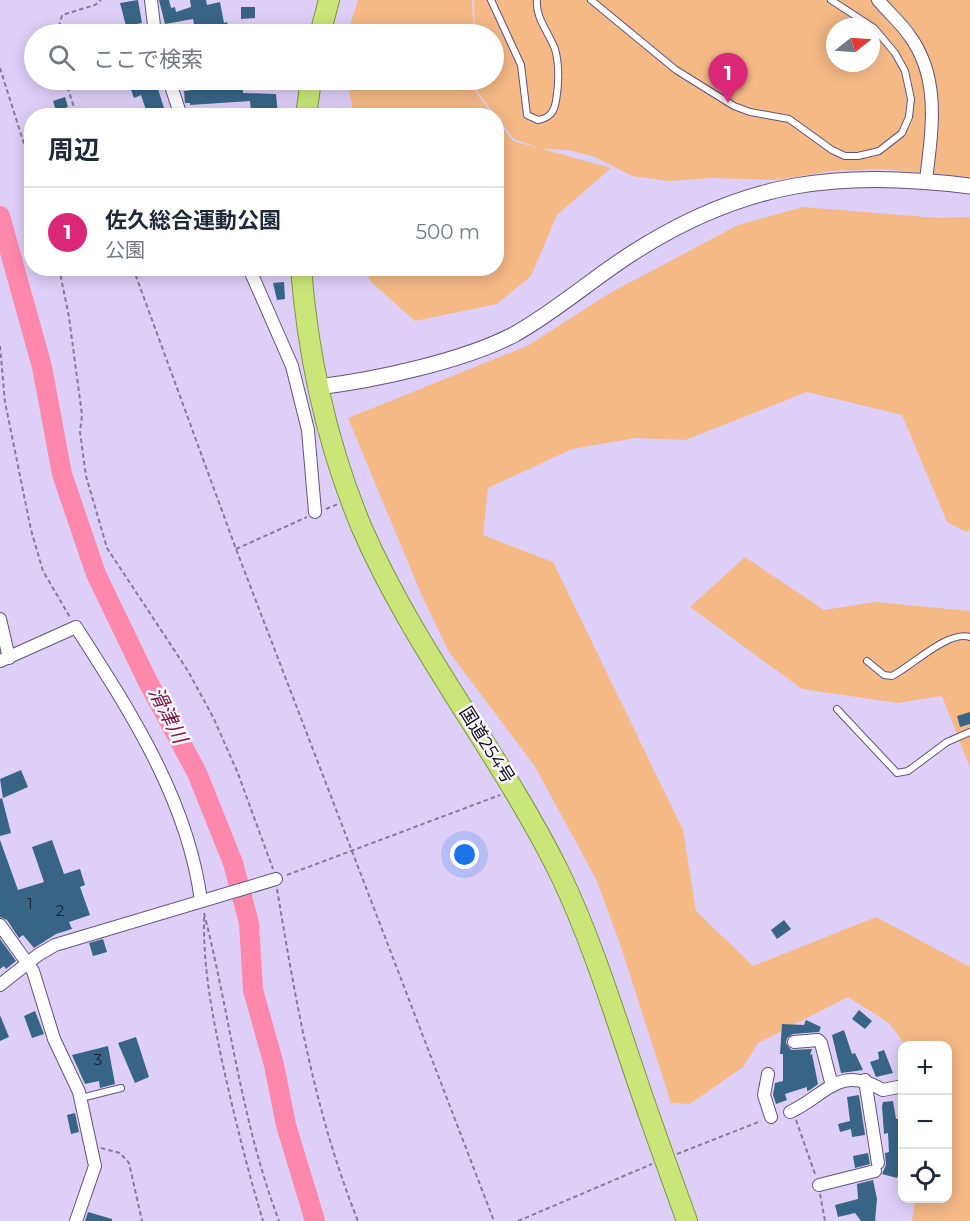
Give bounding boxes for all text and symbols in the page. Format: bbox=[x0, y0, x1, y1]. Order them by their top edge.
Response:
north arrow bbox=[826, 18, 880, 72]
search box bbox=[24, 24, 504, 90]
icon: search bbox=[45, 41, 78, 74]
text: ここで検索 bbox=[93, 46, 203, 73]
pin: 1 bbox=[708, 54, 748, 103]
text: 周辺 bbox=[48, 134, 100, 166]
text: 佐久総合運動公園 bbox=[105, 207, 281, 234]
text: 1 bbox=[64, 220, 71, 244]
text: 500 m bbox=[416, 220, 480, 244]
text: 公園 bbox=[105, 238, 145, 262]
water label: 滑津川 bbox=[144, 683, 193, 749]
street label: 国道254号 bbox=[455, 703, 519, 787]
your location bbox=[450, 840, 479, 869]
house number: 1 bbox=[27, 894, 33, 913]
house number: 2 bbox=[56, 901, 64, 920]
map controls bbox=[898, 1041, 952, 1203]
button: + bbox=[898, 1041, 952, 1095]
house number: 3 bbox=[94, 1050, 102, 1069]
button: − bbox=[898, 1095, 952, 1149]
button: locate bbox=[898, 1149, 952, 1203]

